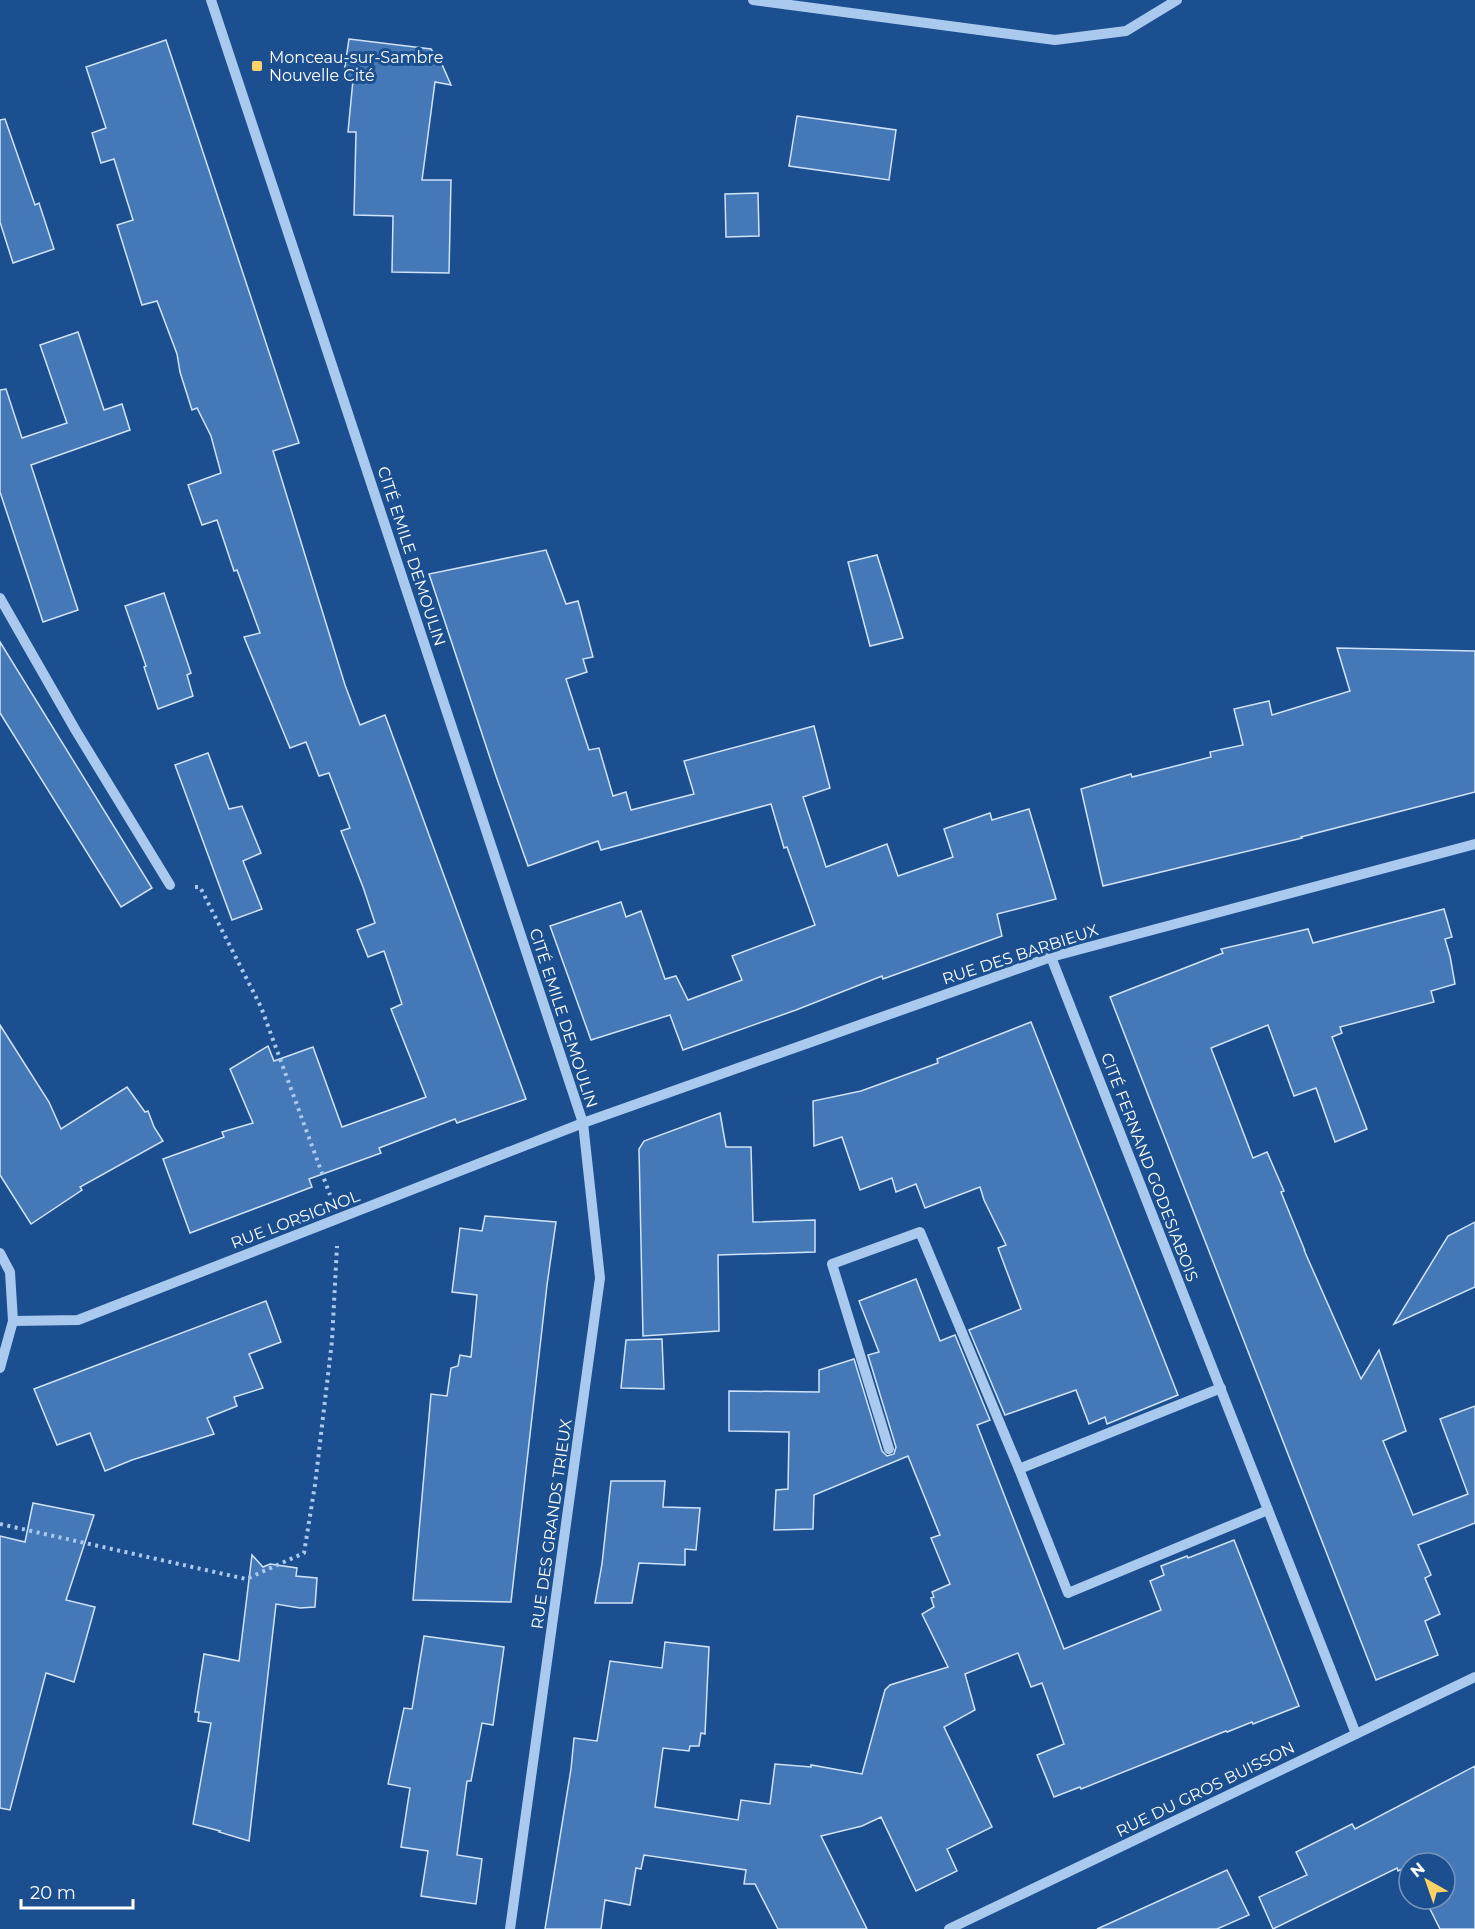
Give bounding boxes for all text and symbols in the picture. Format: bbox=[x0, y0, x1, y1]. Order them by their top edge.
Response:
place label: Monceau-sur-Sambre Nouvelle Cité bbox=[269, 48, 443, 85]
marker: Monceau-sur-Sambre Nouvelle Cité bbox=[250, 59, 264, 73]
street label: CITÉ EMILE DEMOULIN bbox=[373, 464, 450, 648]
street label: RUE DES BARBIEUX bbox=[940, 920, 1101, 989]
street label: CITÉ EMILE DEMOULIN bbox=[525, 926, 602, 1110]
street label: CITÉ FERNAND GODESIABOIS bbox=[1097, 1050, 1202, 1284]
street label: RUE LORSIGNOL bbox=[228, 1186, 363, 1253]
street label: RUE DES GRANDS TRIEUX bbox=[527, 1417, 576, 1630]
street label: RUE DU GROS BUISSON bbox=[1113, 1738, 1298, 1841]
north arrow bbox=[1397, 1851, 1457, 1911]
text: N bbox=[1407, 1858, 1429, 1881]
scale bar bbox=[21, 1872, 134, 1910]
text: 20 m bbox=[30, 1882, 76, 1904]

